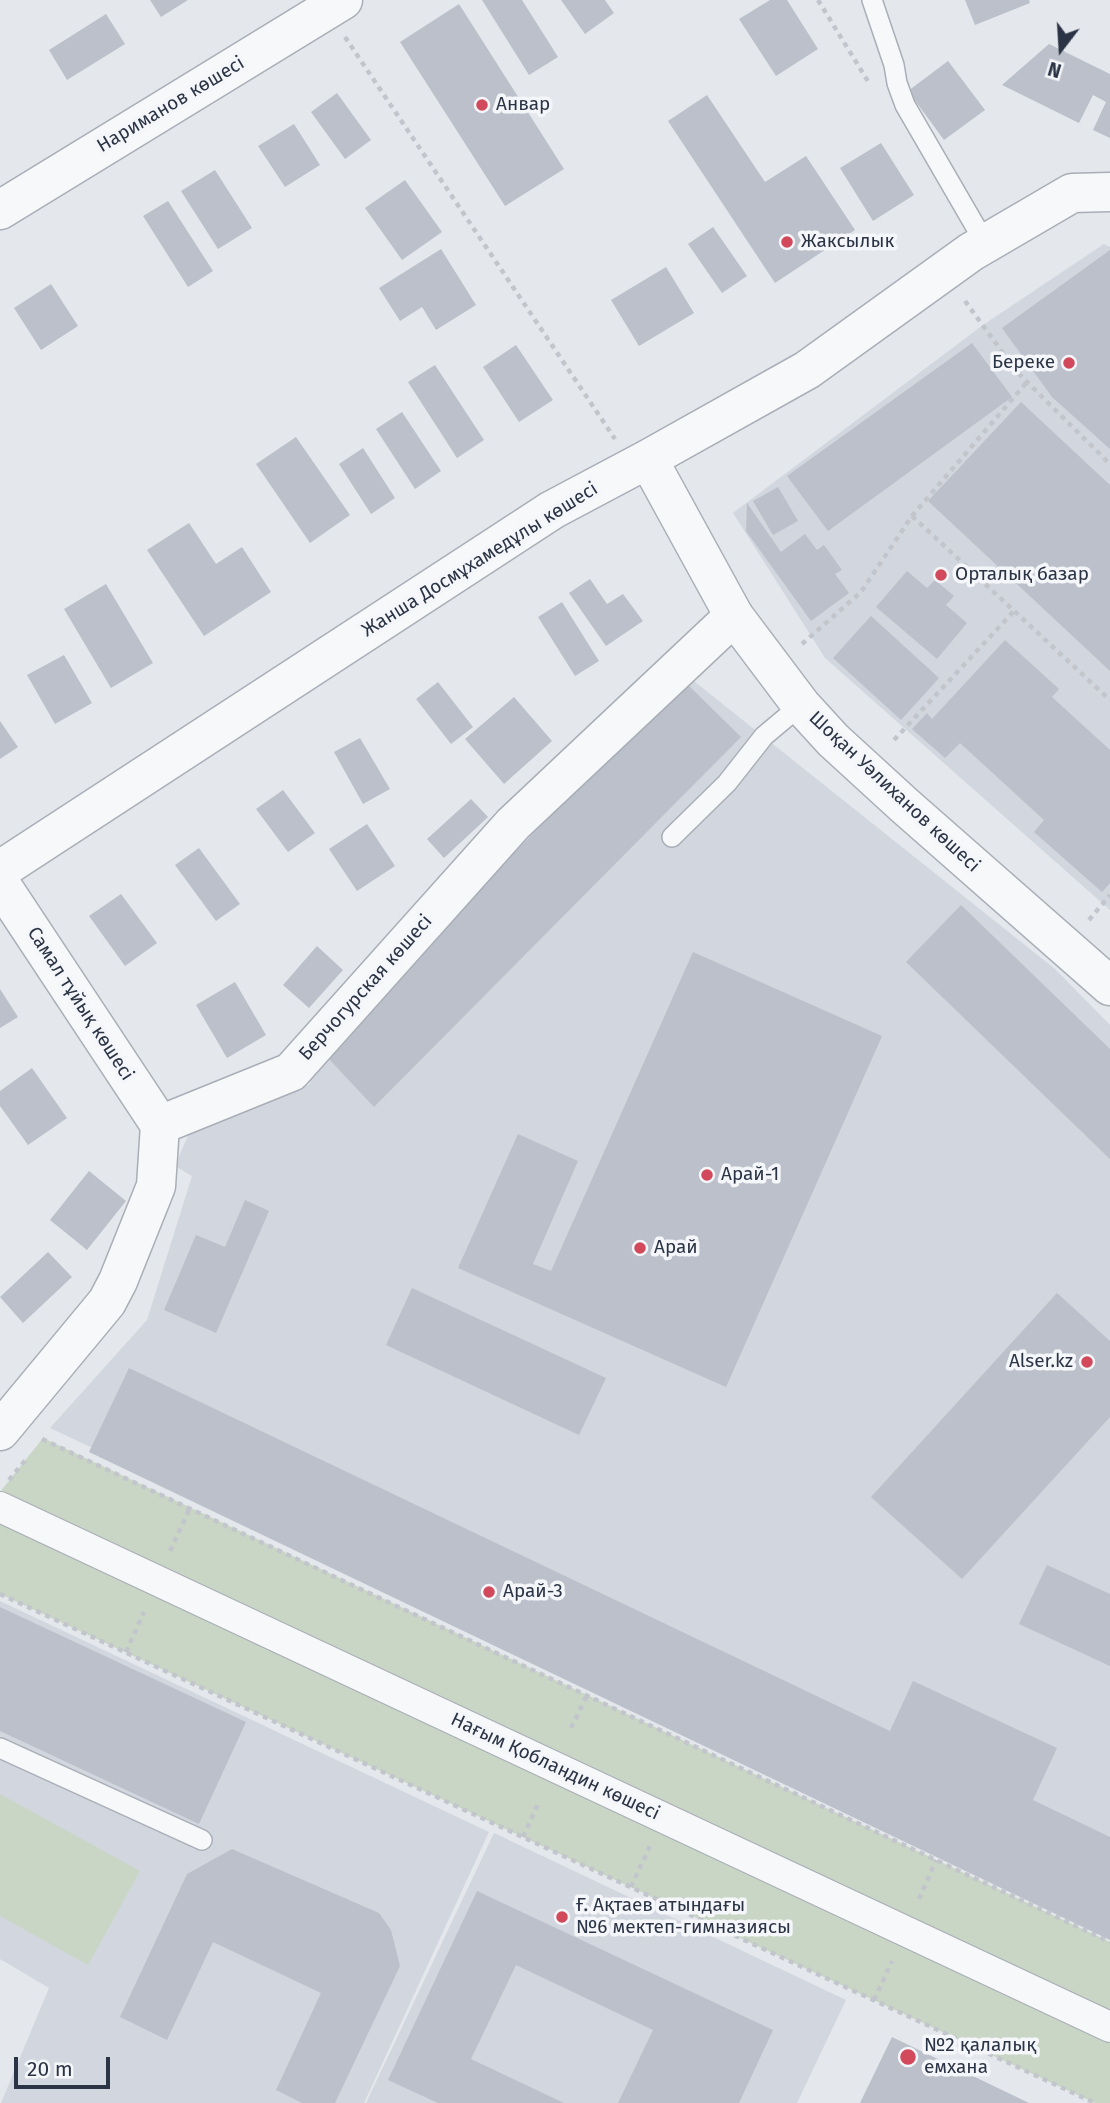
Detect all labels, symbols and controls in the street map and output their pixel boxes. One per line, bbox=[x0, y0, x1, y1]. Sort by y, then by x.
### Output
north arrow bbox=[1026, 14, 1096, 84]
street label: Нариманов көшесі bbox=[93, 52, 249, 158]
text: N bbox=[1045, 57, 1064, 82]
place label: Анвар bbox=[496, 94, 550, 116]
marker: Анвар bbox=[474, 97, 490, 113]
place label: Жаксылык bbox=[801, 231, 894, 253]
marker: Жаксылык bbox=[779, 234, 795, 250]
place label: Береке bbox=[992, 352, 1055, 374]
marker: Береке bbox=[1061, 355, 1077, 371]
street label: Жанша Досмұхамедұлы көшесі bbox=[358, 478, 602, 642]
place label: Орталық базар bbox=[955, 564, 1089, 586]
marker: Орталық базар bbox=[933, 567, 949, 583]
street label: Шоқан Уәлиханов көшесі bbox=[804, 707, 984, 877]
street label: Берчогурская көшесі bbox=[295, 910, 437, 1066]
street label: Самал тұйық көшесі bbox=[22, 923, 138, 1085]
place label: Арай-1 bbox=[721, 1164, 779, 1186]
marker: Арай-1 bbox=[699, 1167, 715, 1183]
place label: Арай bbox=[654, 1237, 698, 1259]
marker: Арай bbox=[632, 1240, 648, 1256]
place label: Alser.kz bbox=[1009, 1351, 1073, 1373]
marker: Alser.kz bbox=[1079, 1354, 1095, 1370]
place label: Арай-3 bbox=[503, 1581, 563, 1603]
marker: Арай-3 bbox=[481, 1584, 497, 1600]
street label: Нағым Қобландин көшесі bbox=[447, 1708, 663, 1826]
place label: Ғ. Ақтаев атындағы №6 мектеп-гимназиясы bbox=[576, 1895, 791, 1939]
marker: Ғ. Ақтаев атындағы №6 мектеп-гимназиясы bbox=[554, 1909, 570, 1925]
place label: №2 қалалық емхана bbox=[924, 2035, 1036, 2079]
scale bar bbox=[18, 2044, 114, 2088]
marker: №2 қалалық емхана bbox=[898, 2047, 918, 2067]
text: 20 m bbox=[27, 2056, 73, 2082]

